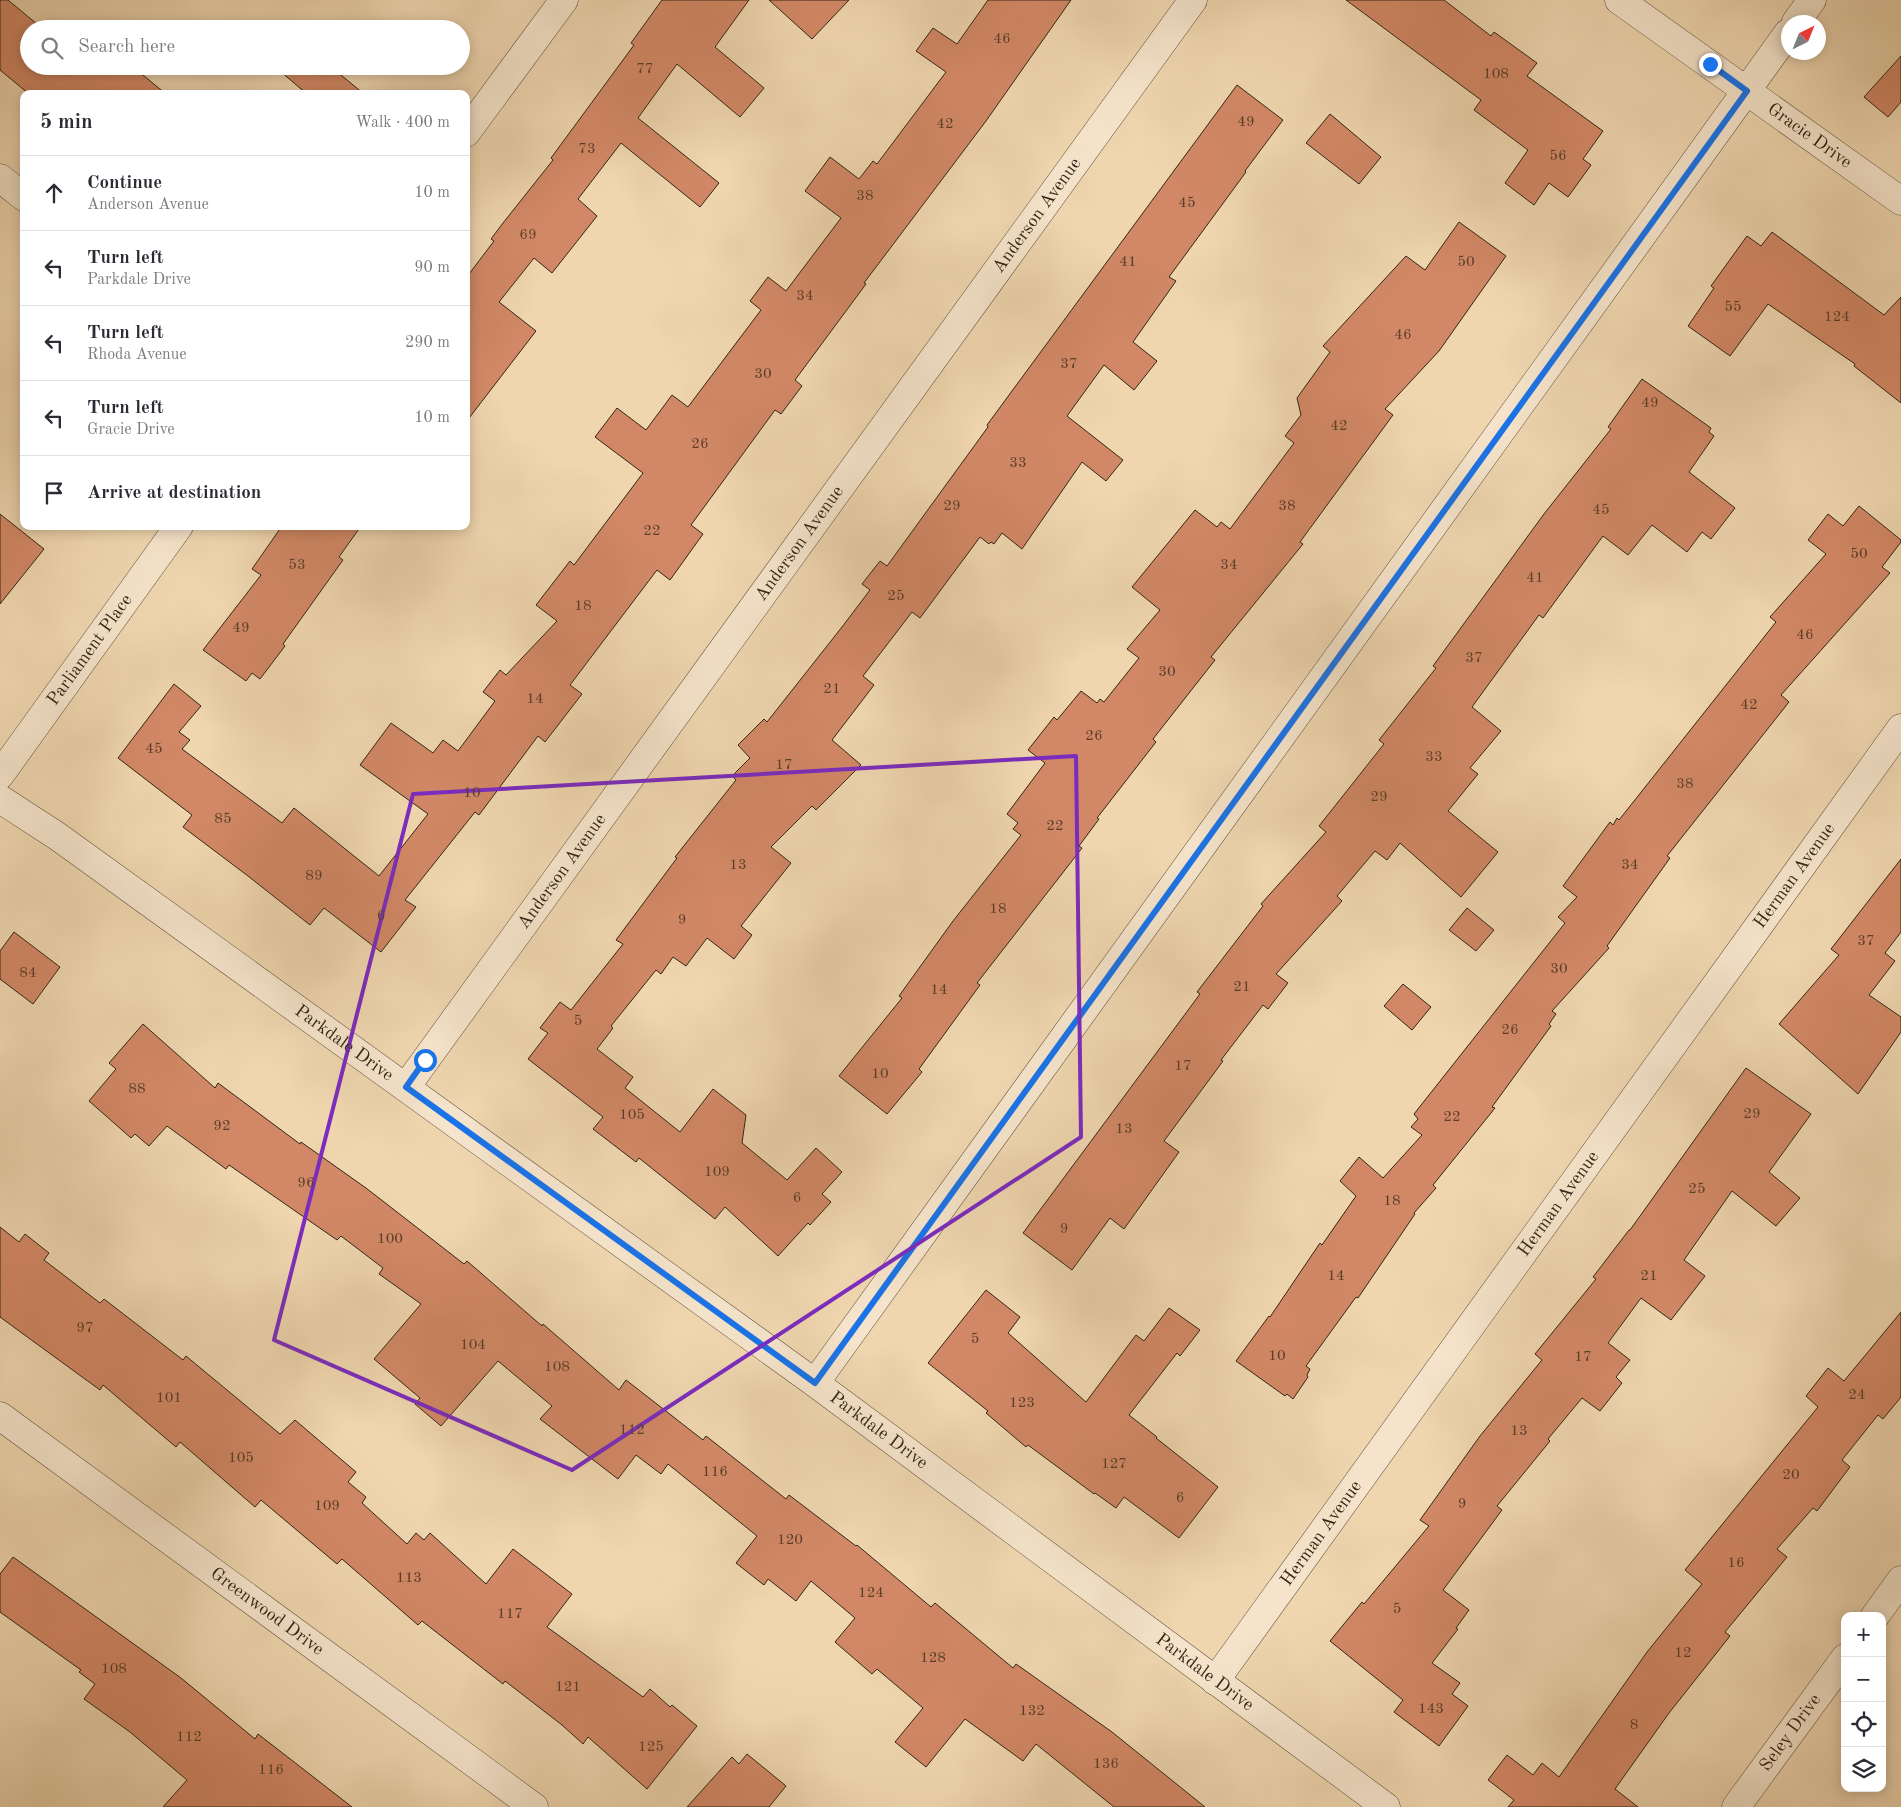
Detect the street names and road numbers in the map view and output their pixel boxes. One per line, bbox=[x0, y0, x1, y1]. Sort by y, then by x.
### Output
street label: Gracie Drive bbox=[1764, 100, 1855, 172]
street label: Anderson Avenue bbox=[989, 155, 1085, 276]
street label: Anderson Avenue bbox=[752, 483, 847, 604]
street label: Parliament Place bbox=[44, 591, 136, 709]
street label: Anderson Avenue bbox=[514, 811, 610, 932]
street label: Herman Avenue bbox=[1751, 820, 1838, 932]
street label: Parkdale Drive bbox=[291, 1002, 397, 1085]
street label: Herman Avenue bbox=[1515, 1148, 1602, 1260]
street label: Parkdale Drive bbox=[826, 1388, 931, 1472]
street label: Herman Avenue bbox=[1277, 1477, 1365, 1589]
street label: Greenwood Drive bbox=[207, 1564, 327, 1659]
street label: Parkdale Drive bbox=[1152, 1630, 1257, 1714]
street label: Seley Drive bbox=[1756, 1691, 1824, 1775]

